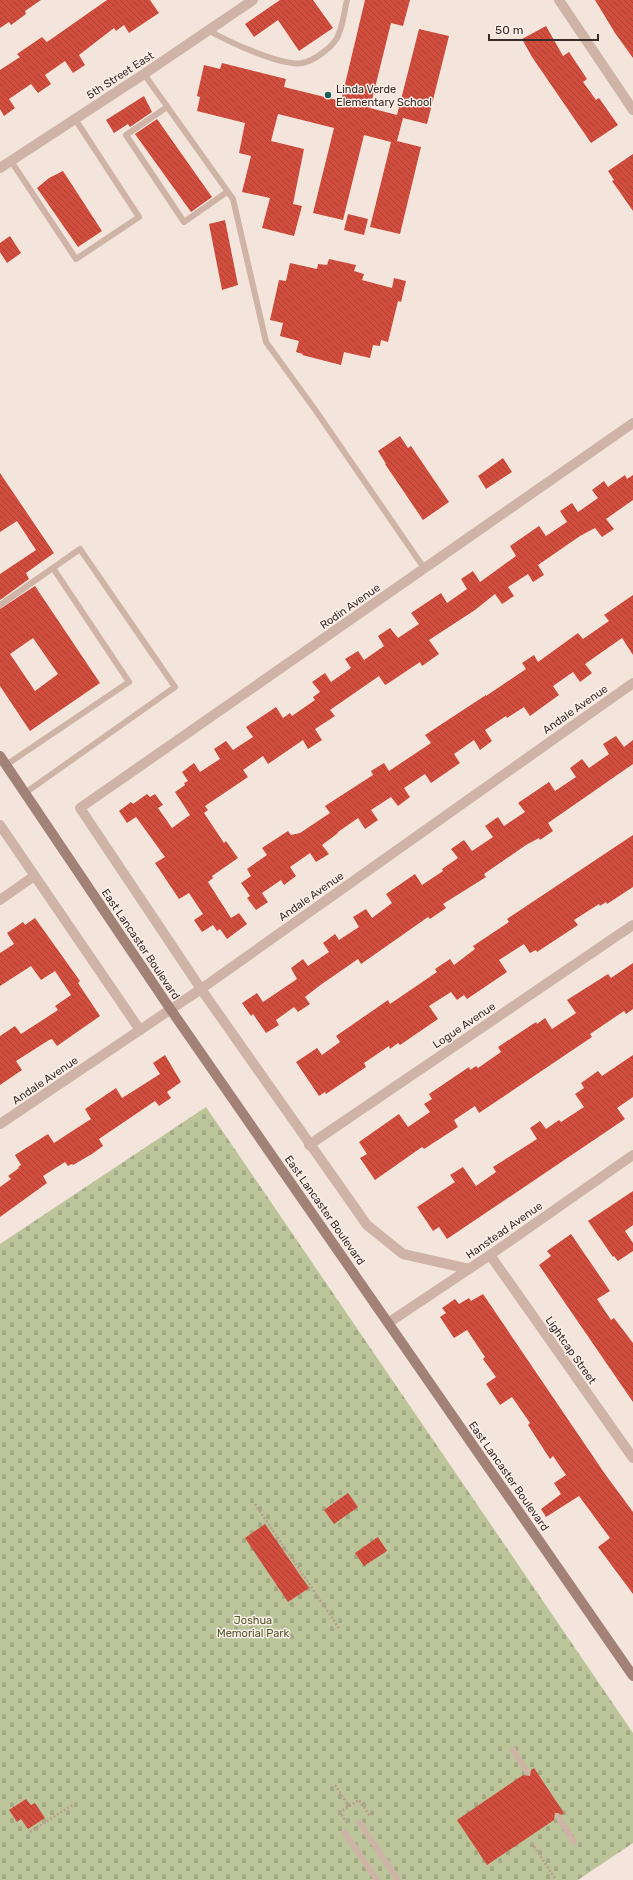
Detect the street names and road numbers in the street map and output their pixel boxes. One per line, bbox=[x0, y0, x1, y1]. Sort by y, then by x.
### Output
street label: 5th Street East bbox=[84, 49, 157, 102]
street label: Rodin Avenue bbox=[318, 581, 383, 632]
street label: Andale Avenue bbox=[540, 682, 610, 737]
street label: Andale Avenue bbox=[276, 869, 346, 924]
street label: East Lancaster Boulevard bbox=[99, 887, 182, 1002]
street label: Logue Avenue bbox=[431, 1000, 498, 1051]
street label: Andale Avenue bbox=[10, 1054, 81, 1107]
street label: East Lancaster Boulevard bbox=[282, 1153, 367, 1267]
street label: Hanstead Avenue bbox=[464, 1199, 545, 1262]
street label: Lightcap Street bbox=[542, 1314, 599, 1387]
street label: East Lancaster Boulevard bbox=[466, 1419, 551, 1533]

